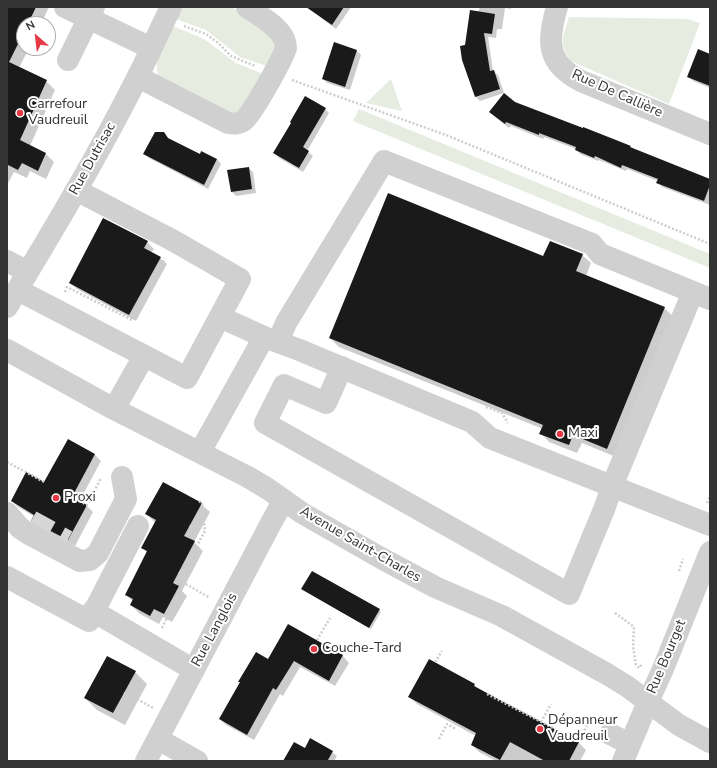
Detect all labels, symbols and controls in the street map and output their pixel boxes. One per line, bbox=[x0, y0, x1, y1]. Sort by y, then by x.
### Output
north arrow bbox=[16, 16, 56, 56]
text: N bbox=[23, 17, 38, 34]
street label: Rue De Callière bbox=[569, 66, 665, 122]
place label: Carrefour Vaudreuil bbox=[28, 97, 88, 130]
marker: Carrefour Vaudreuil bbox=[15, 108, 25, 118]
street label: Rue Dutrisac bbox=[66, 120, 120, 198]
place label: Maxi bbox=[568, 426, 598, 442]
marker: Maxi bbox=[555, 429, 565, 439]
place label: Proxi bbox=[64, 490, 96, 506]
marker: Proxi bbox=[51, 493, 61, 503]
street label: Avenue Saint-Charles bbox=[296, 503, 424, 587]
street label: Rue Langlois bbox=[189, 590, 241, 670]
street label: Rue Bourget bbox=[644, 617, 690, 697]
place label: Couche-Tard bbox=[322, 641, 402, 657]
marker: Couche-Tard bbox=[309, 644, 319, 654]
place label: Dépanneur Vaudreuil bbox=[548, 713, 618, 746]
marker: Dépanneur Vaudreuil bbox=[535, 724, 545, 734]

